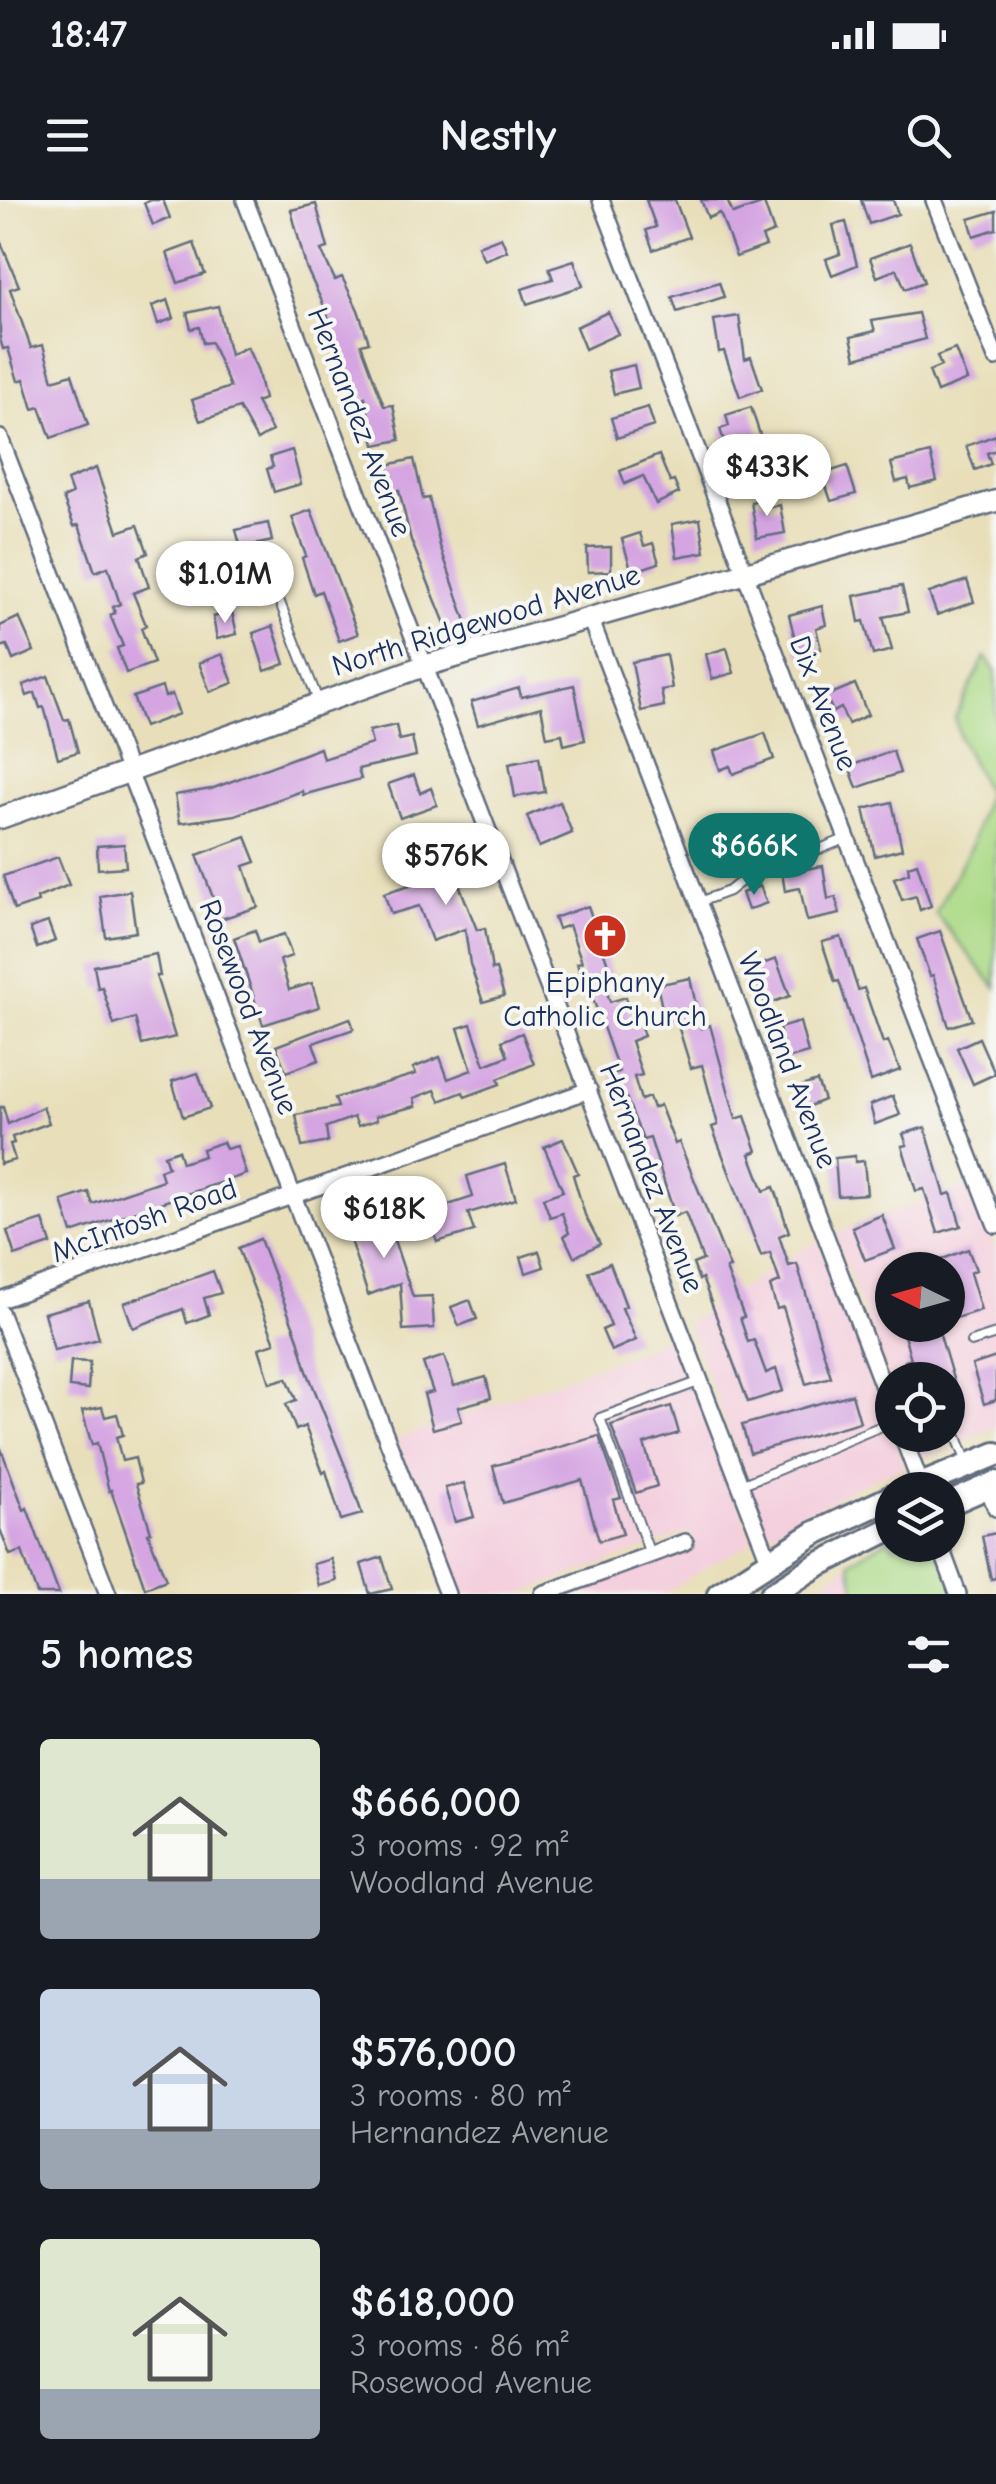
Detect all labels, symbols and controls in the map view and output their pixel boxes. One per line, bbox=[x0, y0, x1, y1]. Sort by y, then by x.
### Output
text: 18:47 bbox=[50, 13, 127, 57]
icon: menu bbox=[40, 108, 95, 163]
icon: search bbox=[901, 108, 956, 163]
text: Nestly bbox=[440, 109, 556, 161]
street label: Hernandez Avenue bbox=[300, 303, 419, 542]
pin: $433K bbox=[697, 434, 837, 519]
text: $433K bbox=[725, 448, 809, 485]
pin: $1.01M bbox=[144, 541, 306, 626]
text: $1.01M bbox=[178, 555, 272, 592]
street label: North Ridgewood Avenue bbox=[328, 557, 644, 684]
street label: Dix Avenue bbox=[782, 631, 865, 775]
pin: $666K bbox=[684, 813, 824, 898]
pin: $576K bbox=[376, 823, 516, 908]
text: $666K bbox=[710, 827, 798, 864]
text: $576K bbox=[404, 837, 488, 874]
street label: Rosewood Avenue bbox=[192, 895, 306, 1119]
church icon: Epiphany Catholic Church bbox=[582, 913, 628, 959]
street label: Woodland Avenue bbox=[730, 947, 845, 1173]
place label: Epiphany Catholic Church bbox=[503, 965, 707, 1034]
street label: Hernandez Avenue bbox=[592, 1059, 711, 1298]
street label: McIntosh Road bbox=[47, 1171, 242, 1270]
pin: $618K bbox=[314, 1176, 454, 1261]
text: $618K bbox=[343, 1190, 425, 1227]
north arrow bbox=[875, 1252, 965, 1342]
map controls bbox=[875, 1252, 965, 1562]
button: locate bbox=[875, 1362, 965, 1452]
button: layers bbox=[875, 1472, 965, 1562]
icon: filters bbox=[901, 1627, 956, 1682]
text: 5 homes bbox=[40, 1630, 193, 1679]
text: $666,000 bbox=[350, 1778, 521, 1827]
icon: home bbox=[120, 1779, 240, 1899]
text: 3 rooms · 92 m² bbox=[350, 1827, 569, 1864]
text: Woodland Avenue bbox=[350, 1864, 594, 1901]
text: $576,000 bbox=[350, 2028, 517, 2077]
icon: home bbox=[120, 2029, 240, 2149]
text: 3 rooms · 80 m² bbox=[350, 2077, 571, 2114]
text: Hernandez Avenue bbox=[350, 2114, 609, 2151]
text: $618,000 bbox=[350, 2278, 515, 2327]
icon: home bbox=[120, 2279, 240, 2399]
text: 3 rooms · 86 m² bbox=[350, 2327, 569, 2364]
text: Rosewood Avenue bbox=[350, 2364, 592, 2401]

